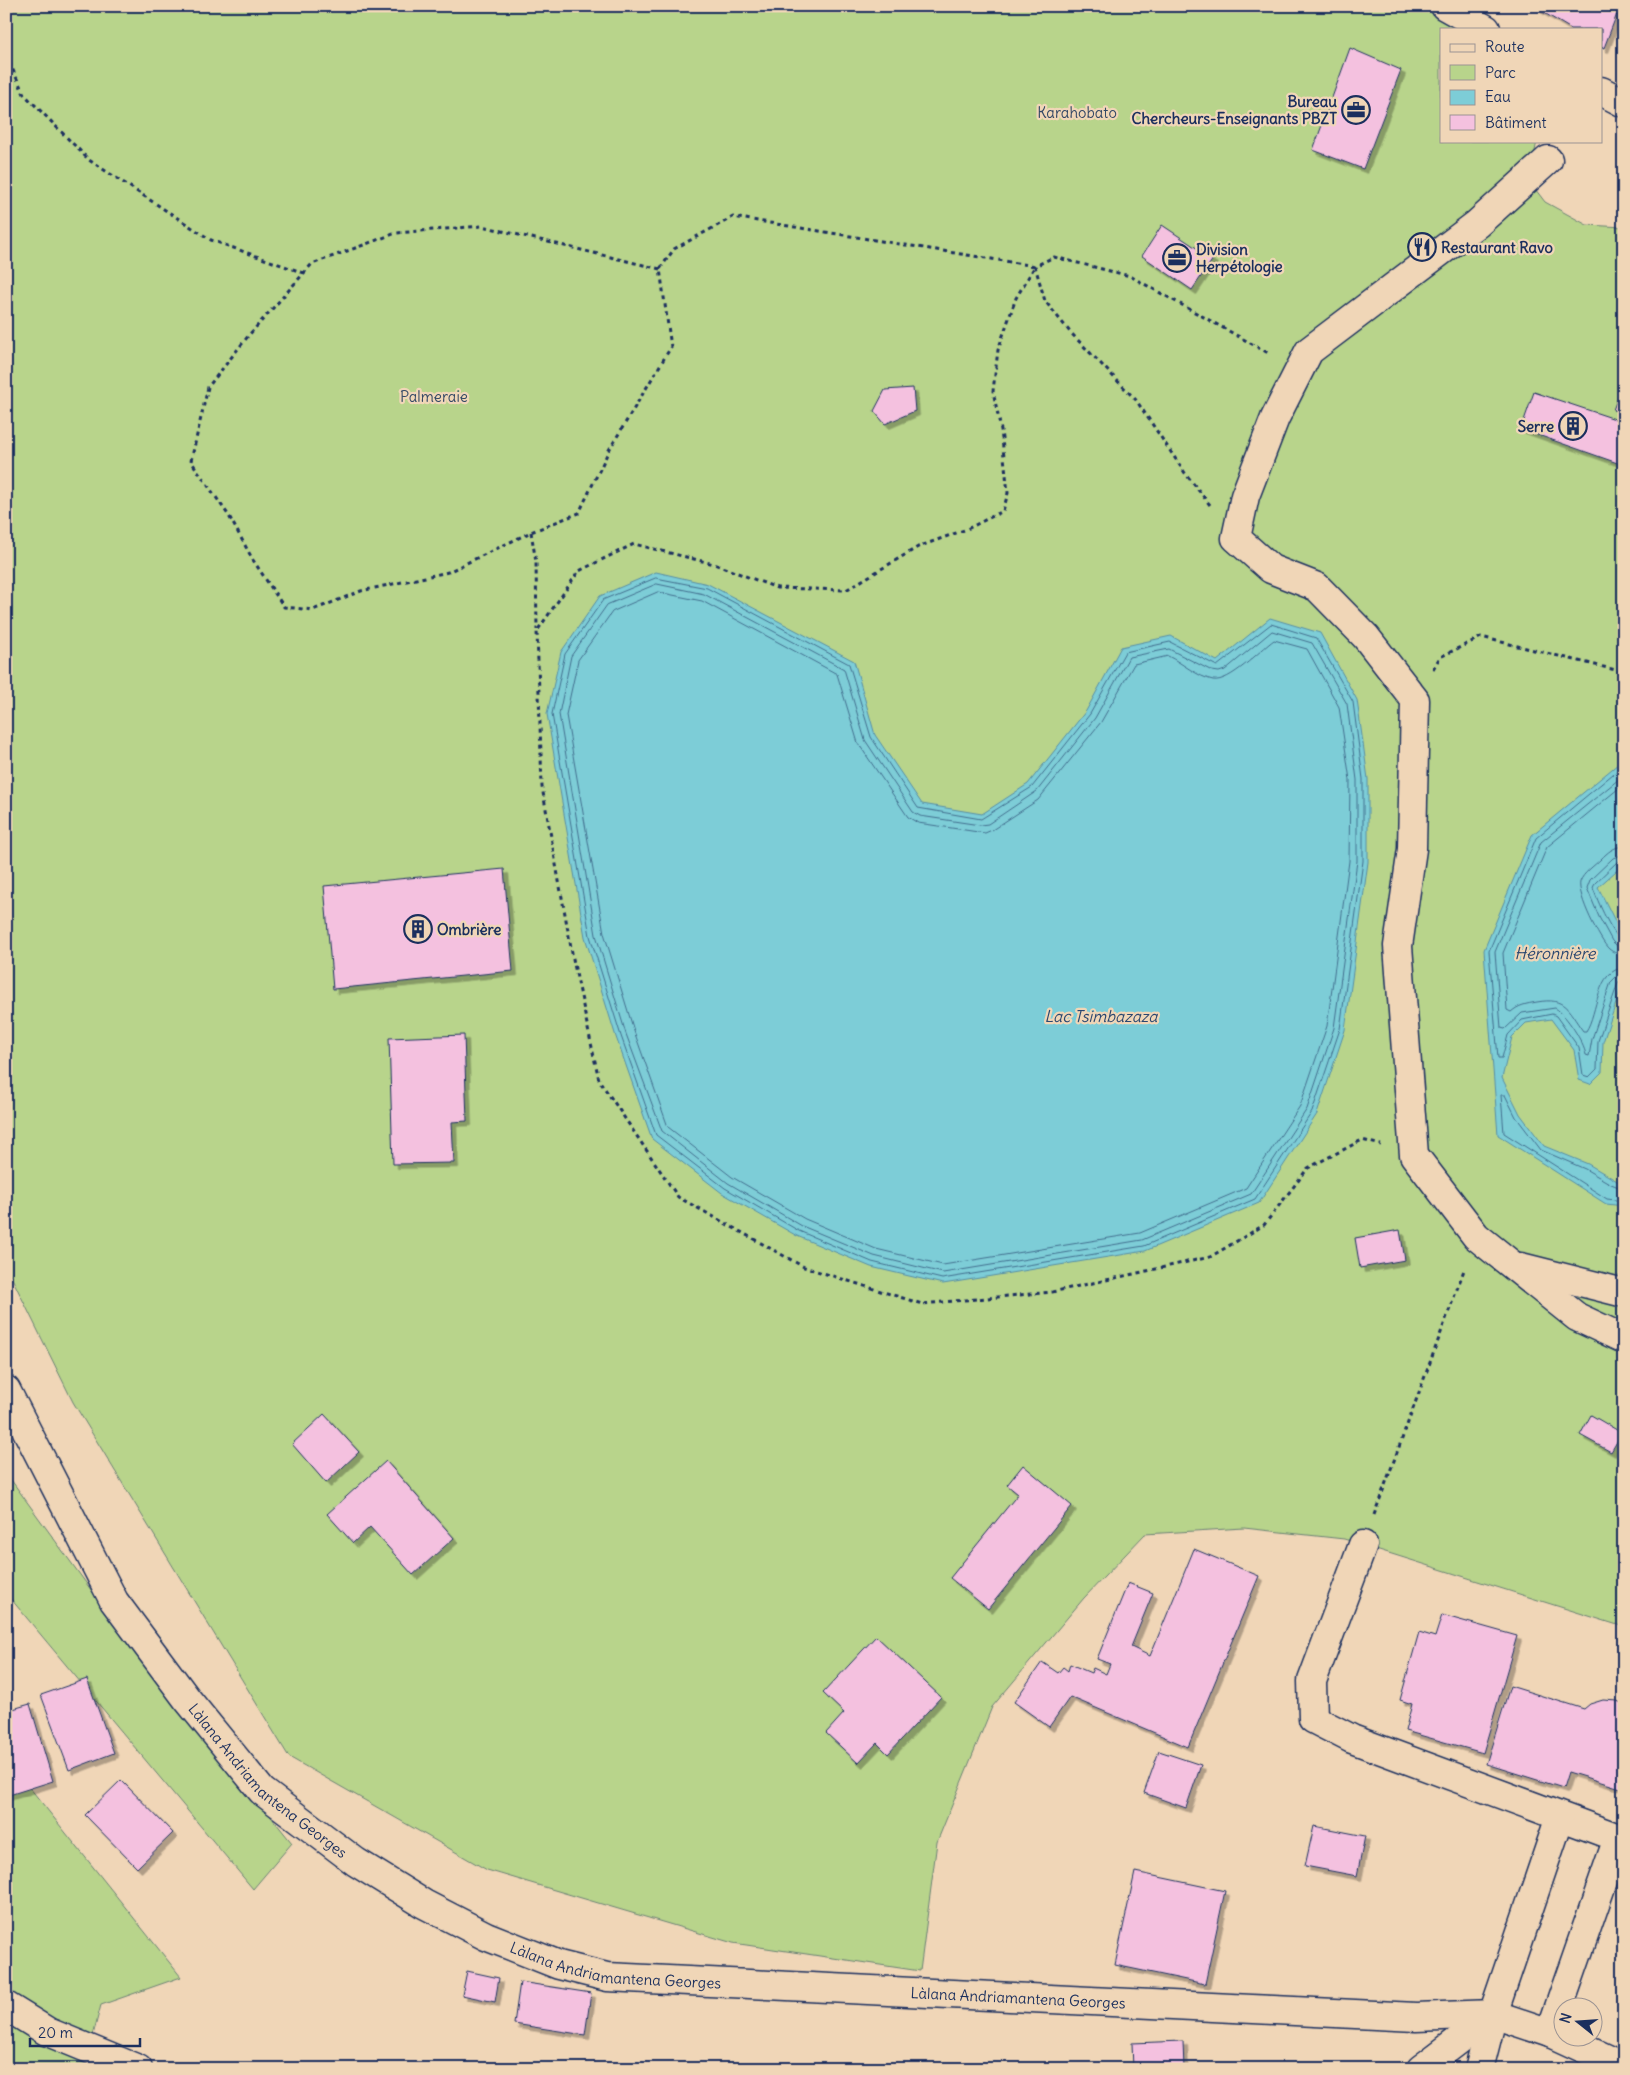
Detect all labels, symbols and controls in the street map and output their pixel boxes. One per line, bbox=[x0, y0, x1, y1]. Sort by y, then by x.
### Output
legend bbox=[1440, 28, 1602, 142]
text: Route bbox=[1485, 37, 1525, 56]
text: Parc bbox=[1485, 63, 1516, 82]
text: Eau bbox=[1485, 87, 1511, 106]
place label: Bureau Chercheurs-Enseignants PBZT bbox=[1132, 92, 1337, 129]
office icon: Bureau Chercheurs-Enseignants PBZT bbox=[1341, 95, 1371, 125]
park label: Karahobato bbox=[1037, 103, 1117, 122]
text: Bâtiment bbox=[1485, 113, 1547, 132]
restaurant icon: Restaurant Ravo bbox=[1407, 232, 1437, 262]
place label: Restaurant Ravo bbox=[1441, 238, 1553, 257]
place label: Division Herpétologie bbox=[1196, 240, 1283, 277]
office icon: Division Herpétologie bbox=[1162, 243, 1192, 273]
park label: Palmeraie bbox=[400, 387, 468, 406]
building icon: Serre bbox=[1558, 411, 1588, 441]
place label: Serre bbox=[1518, 417, 1554, 436]
building icon: Ombrière bbox=[403, 914, 433, 944]
place label: Ombrière bbox=[437, 920, 501, 939]
water label: Héronnière bbox=[1515, 943, 1597, 963]
water label: Lac Tsimbazaza bbox=[1044, 1006, 1158, 1026]
street label: Làlana Andriamantena Georges bbox=[185, 1699, 351, 1862]
street label: Làlana Andriamantena Georges bbox=[507, 1937, 722, 1992]
street label: Làlana Andriamantena Georges bbox=[910, 1983, 1126, 2012]
north arrow bbox=[1552, 1998, 1602, 2048]
text: N bbox=[1556, 2011, 1576, 2025]
scale bar bbox=[30, 2015, 140, 2047]
text: 20 m bbox=[38, 2023, 73, 2042]

